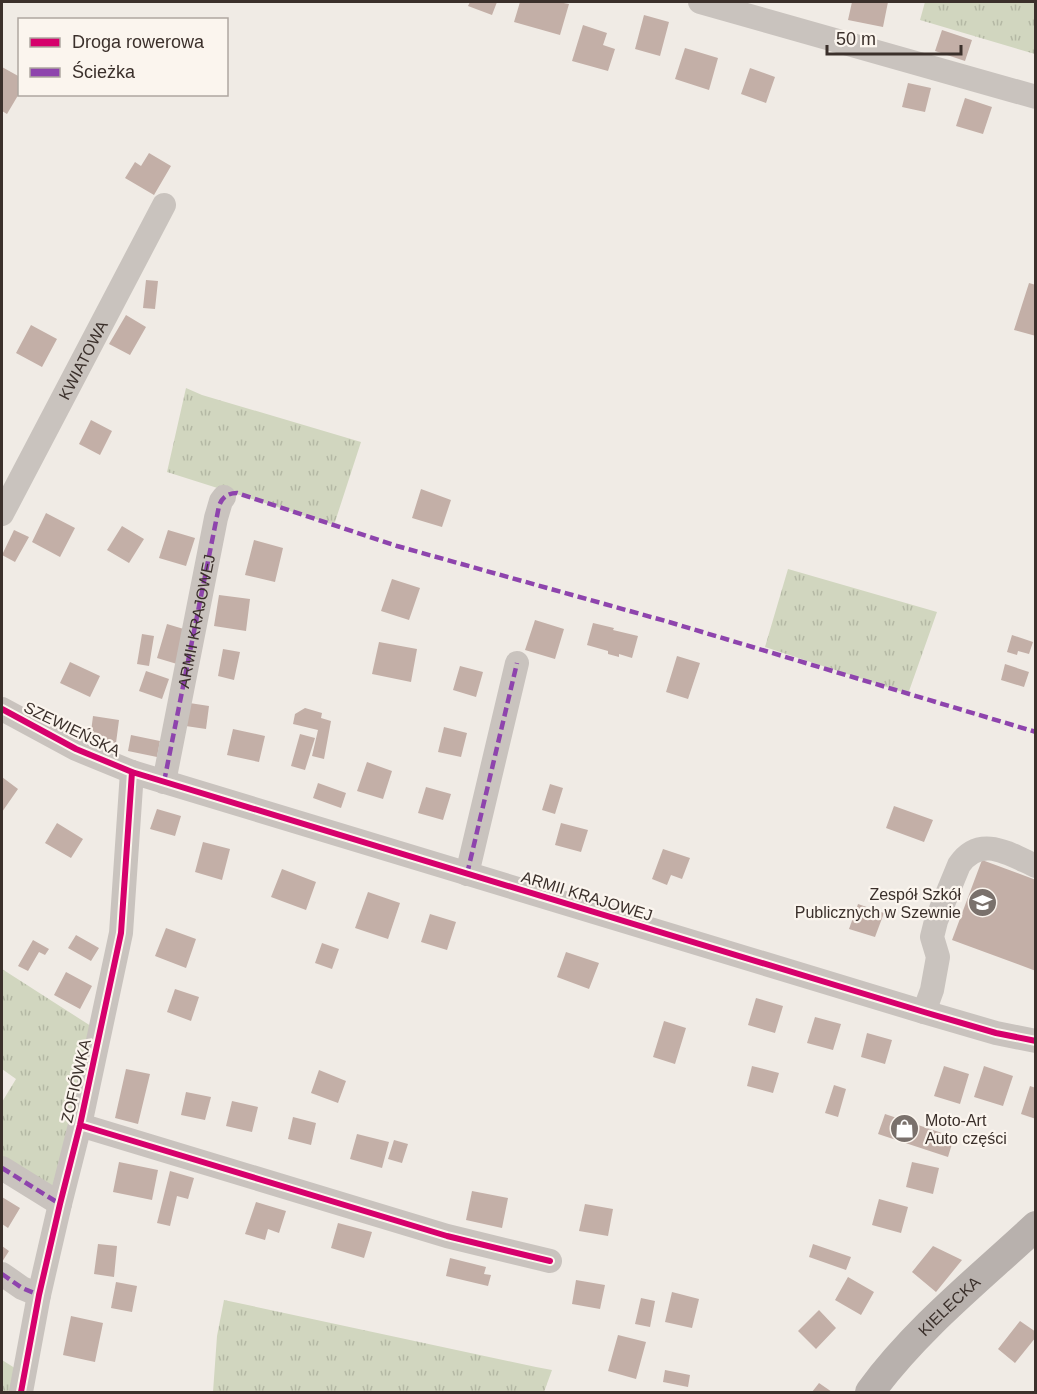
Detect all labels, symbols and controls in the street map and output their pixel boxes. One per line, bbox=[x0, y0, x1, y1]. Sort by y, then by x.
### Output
legend bbox=[18, 18, 228, 96]
scale bar bbox=[827, 18, 960, 56]
text: 50 m bbox=[836, 29, 876, 49]
text: Droga rowerowa bbox=[72, 32, 205, 52]
text: Ścieżka bbox=[72, 61, 136, 82]
street label: KWIATOWA bbox=[55, 317, 111, 402]
street label: ARMII KRAJOWEJ bbox=[174, 553, 218, 690]
street label: SZEWIEŃSKA bbox=[21, 697, 124, 760]
street label: ARMII KRAJOWEJ bbox=[519, 868, 655, 924]
place label: Zespół Szkół Publicznych w Szewnie bbox=[795, 886, 961, 921]
school or university icon: Zespół Szkół Publicznych w Szewnie bbox=[966, 887, 998, 919]
street label: ZOFIÓWKA bbox=[57, 1037, 94, 1124]
place label: Moto-Art Auto części bbox=[925, 1112, 1007, 1147]
shop icon: Moto-Art Auto części bbox=[888, 1113, 920, 1145]
street label: KIELECKA bbox=[915, 1272, 983, 1339]

